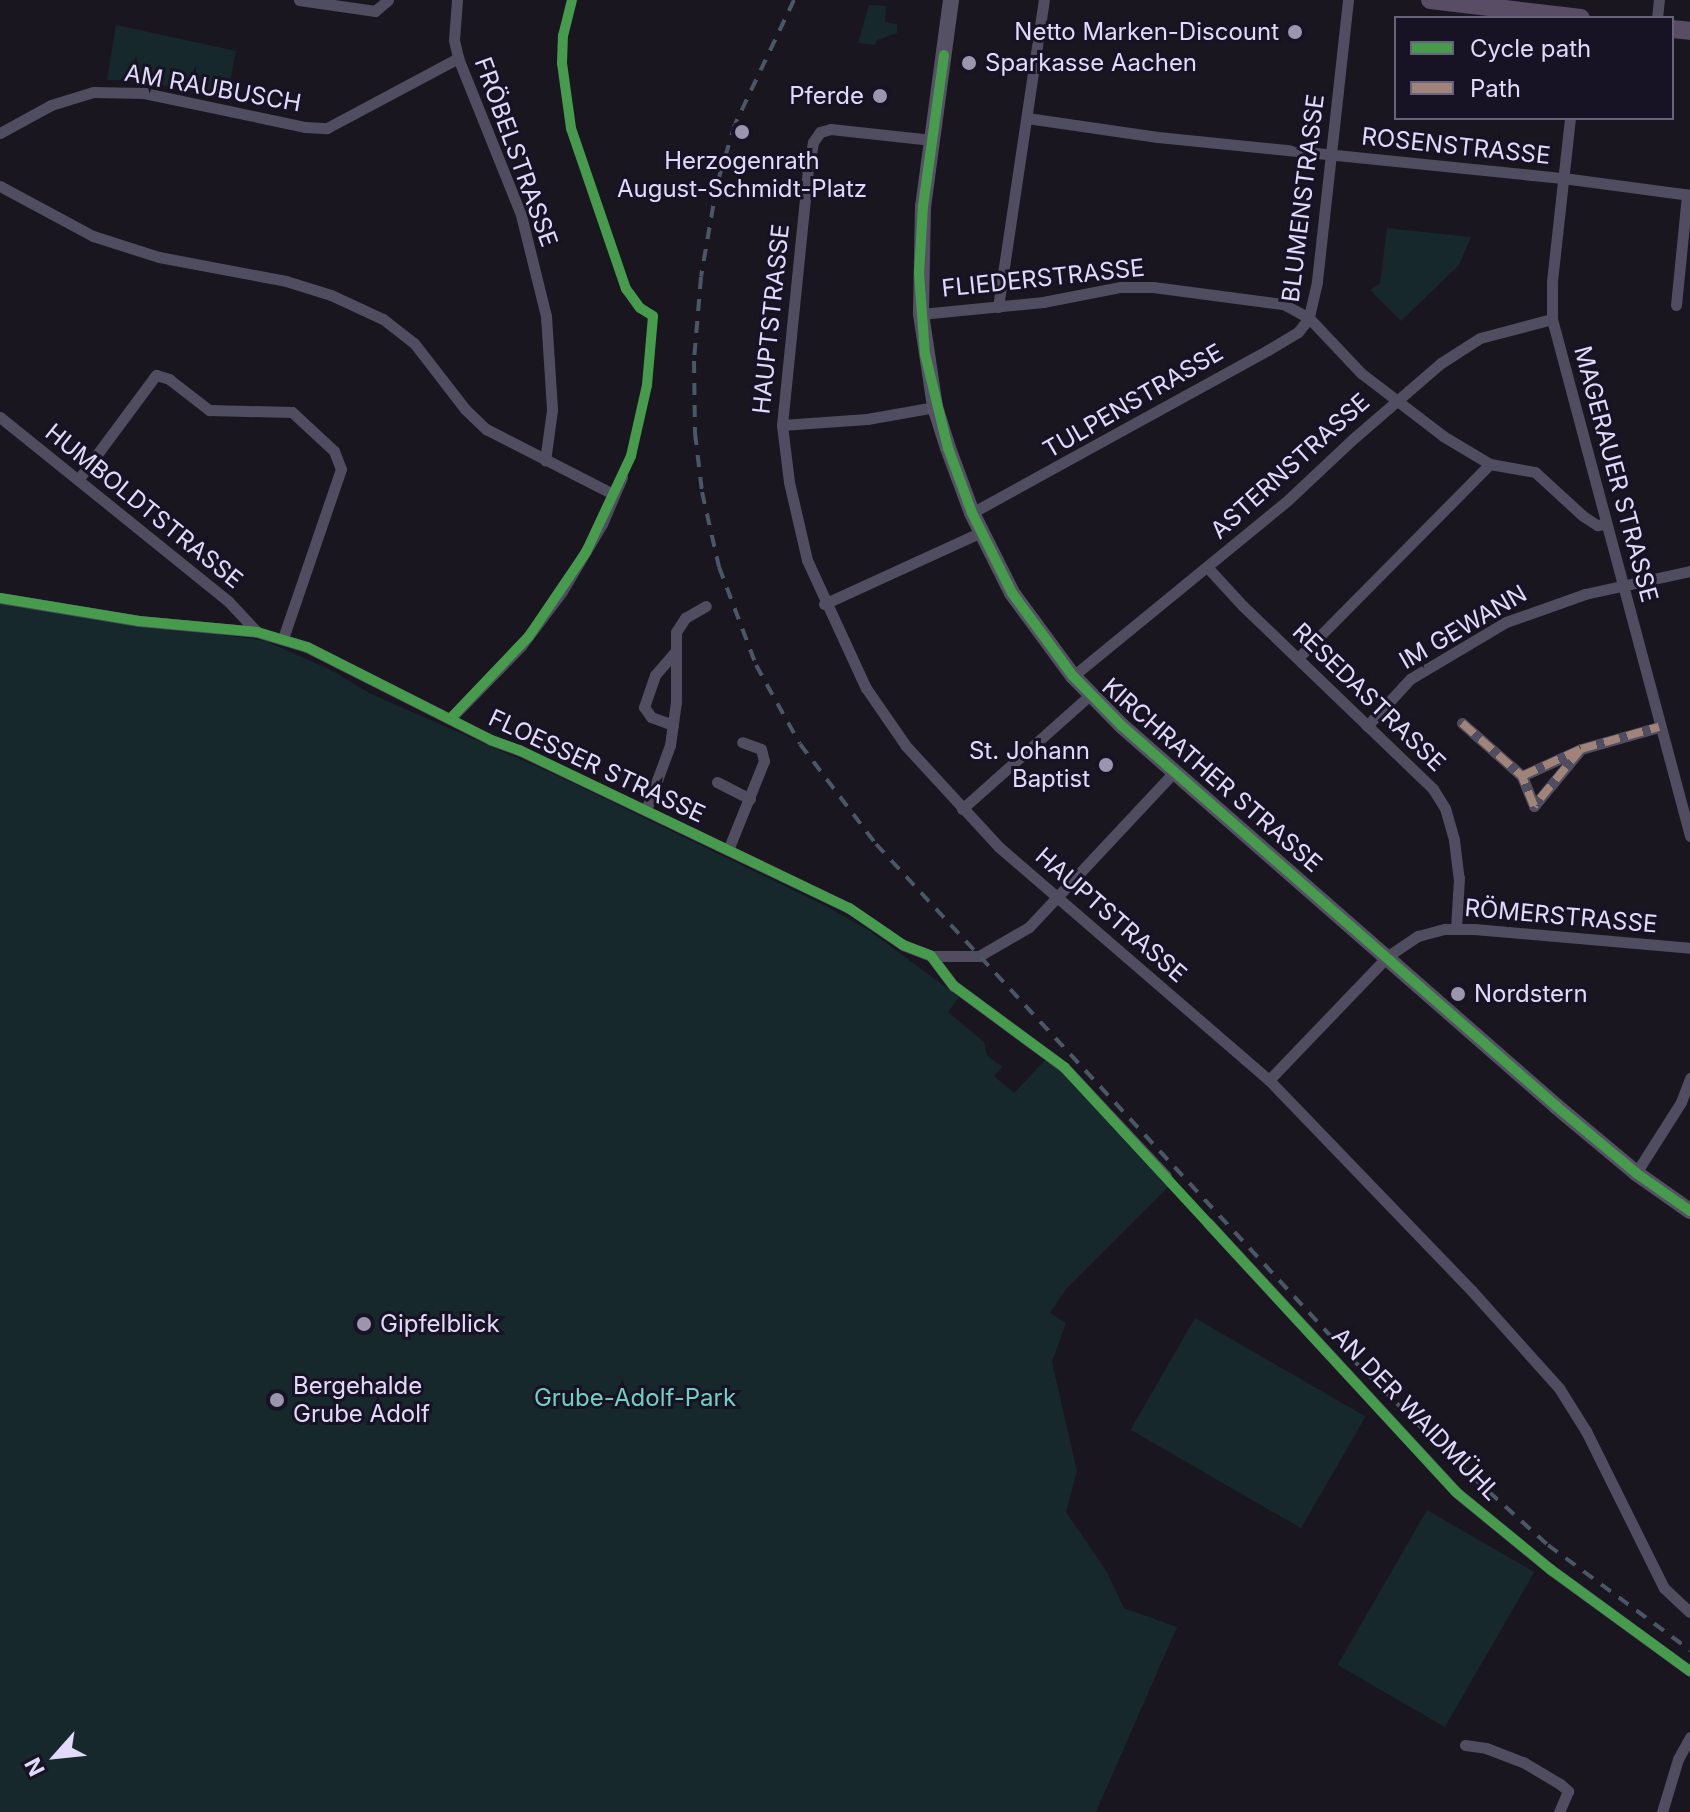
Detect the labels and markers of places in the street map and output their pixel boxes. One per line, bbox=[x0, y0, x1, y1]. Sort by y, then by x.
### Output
place label: Netto Marken-Discount bbox=[1014, 18, 1279, 46]
marker: Netto Marken-Discount bbox=[1286, 23, 1304, 41]
place label: Sparkasse Aachen bbox=[985, 49, 1197, 77]
marker: Sparkasse Aachen bbox=[960, 54, 978, 72]
place label: Pferde bbox=[789, 82, 864, 110]
marker: Pferde bbox=[871, 87, 889, 105]
marker: Herzogenrath August-Schmidt-Platz bbox=[731, 121, 753, 143]
place label: Herzogenrath August-Schmidt-Platz bbox=[617, 147, 867, 203]
place label: St. Johann Baptist bbox=[969, 737, 1090, 793]
marker: St. Johann Baptist bbox=[1097, 756, 1115, 774]
place label: Nordstern bbox=[1474, 980, 1588, 1008]
marker: Nordstern bbox=[1449, 985, 1467, 1003]
place label: Gipfelblick bbox=[380, 1310, 500, 1338]
marker: Gipfelblick bbox=[355, 1315, 373, 1333]
place label: Bergehalde Grube Adolf bbox=[293, 1372, 430, 1428]
marker: Bergehalde Grube Adolf bbox=[268, 1391, 286, 1409]

